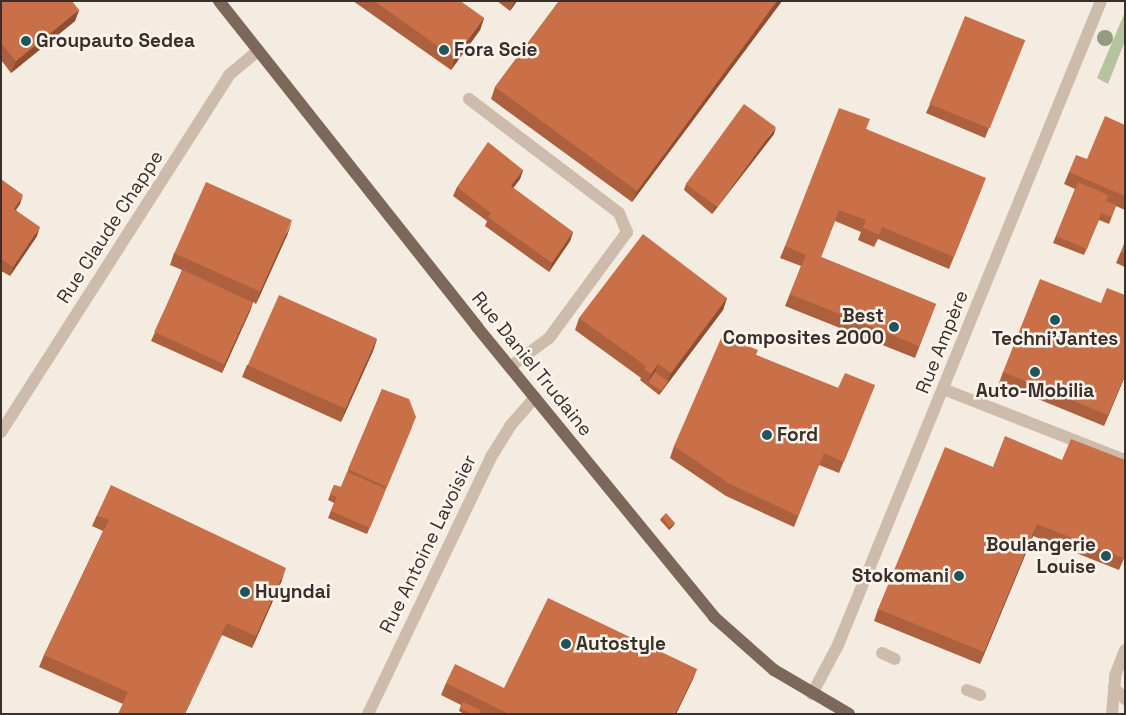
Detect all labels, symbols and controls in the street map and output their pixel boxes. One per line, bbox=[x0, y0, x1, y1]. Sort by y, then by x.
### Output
place label: Groupauto Sedea bbox=[36, 30, 195, 52]
marker: Groupauto Sedea bbox=[20, 35, 32, 47]
place label: Fora Scie bbox=[454, 39, 537, 61]
marker: Fora Scie bbox=[438, 44, 450, 56]
street label: Rue Claude Chappe bbox=[52, 146, 168, 308]
street label: Rue Daniel Trudaine bbox=[467, 287, 597, 441]
street label: Rue Ampère bbox=[911, 287, 973, 397]
place label: Best Composites 2000 bbox=[723, 305, 884, 349]
marker: Techni'Jantes bbox=[1049, 314, 1061, 326]
marker: Best Composites 2000 bbox=[888, 321, 900, 333]
place label: Techni'Jantes bbox=[992, 328, 1118, 350]
marker: Auto-Mobilia bbox=[1029, 366, 1041, 378]
place label: Auto-Mobilia bbox=[976, 380, 1094, 402]
place label: Ford bbox=[777, 424, 818, 446]
marker: Ford bbox=[761, 429, 773, 441]
street label: Rue Antoine Lavoisier bbox=[375, 451, 481, 637]
place label: Boulangerie Louise bbox=[986, 534, 1096, 578]
marker: Boulangerie Louise bbox=[1100, 550, 1112, 562]
place label: Stokomani bbox=[852, 565, 949, 587]
marker: Stokomani bbox=[953, 570, 965, 582]
place label: Huyndai bbox=[255, 581, 331, 603]
marker: Huyndai bbox=[239, 586, 251, 598]
place label: Autostyle bbox=[576, 633, 666, 655]
marker: Autostyle bbox=[560, 638, 572, 650]

